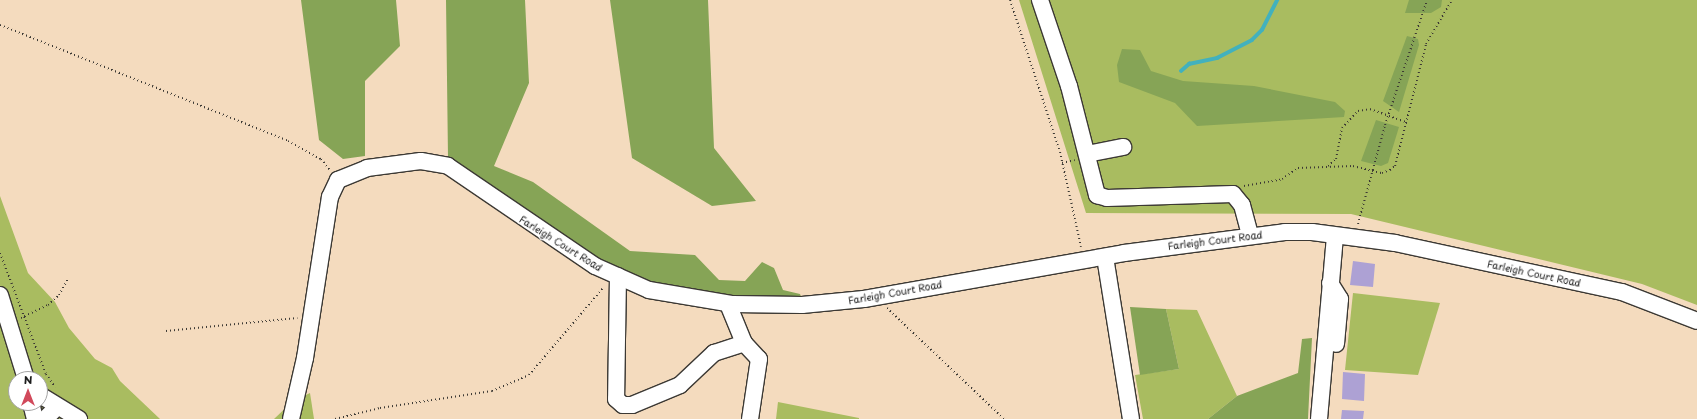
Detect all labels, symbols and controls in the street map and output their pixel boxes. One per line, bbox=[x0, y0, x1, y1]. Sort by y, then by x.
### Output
street label: Farleigh Court Road bbox=[517, 212, 605, 274]
street label: Farleigh Court Road bbox=[1167, 228, 1263, 252]
street label: Farleigh Court Road bbox=[1486, 257, 1582, 289]
street label: Farleigh Court Road bbox=[847, 278, 943, 306]
north arrow bbox=[8, 371, 48, 411]
text: N bbox=[24, 371, 32, 388]

